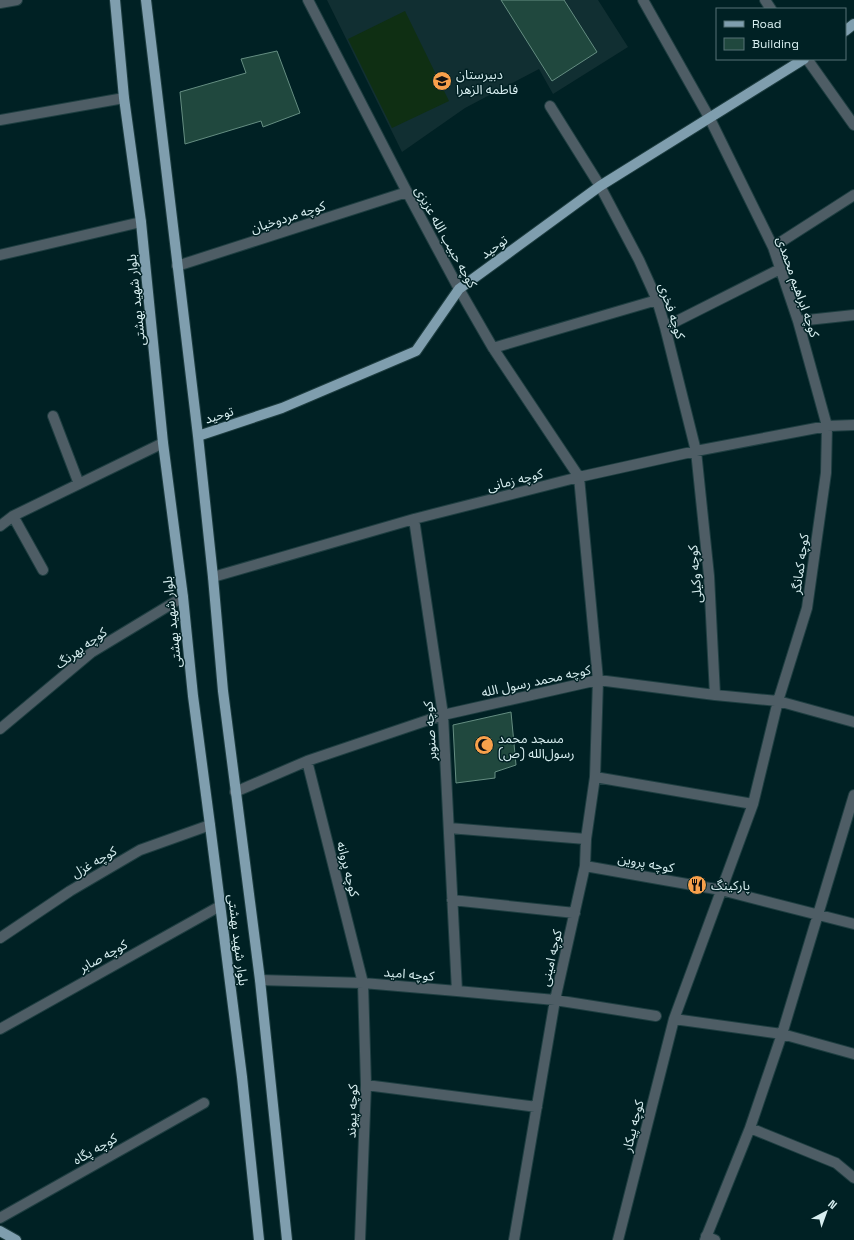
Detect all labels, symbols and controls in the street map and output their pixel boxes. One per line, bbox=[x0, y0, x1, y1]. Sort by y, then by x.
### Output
legend bbox=[716, 8, 846, 60]
text: Road bbox=[752, 16, 781, 32]
text: Building bbox=[752, 36, 799, 52]
place label: دبیرستان فاطمه الزهرا bbox=[456, 66, 518, 98]
school or university icon: دبیرستان فاطمه الزهرا bbox=[431, 70, 453, 92]
street label: کوچه حبیب الله عزیزی bbox=[410, 183, 481, 292]
street label: کوچه مردوخیان bbox=[248, 197, 328, 238]
street label: توحید bbox=[477, 231, 511, 263]
street label: کوچه ابراهیم محمدی bbox=[771, 234, 823, 341]
street label: بلوار شهید بهشتی bbox=[123, 253, 149, 347]
street label: کوچه فخری bbox=[654, 281, 689, 342]
street label: توحید bbox=[202, 402, 236, 428]
street label: کوچه زمانی bbox=[485, 465, 545, 496]
street label: کوچه کمانگر bbox=[787, 532, 814, 596]
street label: کوچه وکیلی bbox=[684, 543, 707, 604]
street label: بلوار شهید بهشتی bbox=[159, 575, 185, 669]
street label: کوچه بهرنگ bbox=[52, 623, 111, 673]
street label: کوچه محمد رسول الله bbox=[480, 661, 593, 702]
street label: کوچه صنوبر bbox=[419, 700, 442, 762]
place label: مسجد محمد رسول‌الله (ص) bbox=[498, 730, 575, 762]
mosque icon: مسجد محمد رسول‌الله (ص) bbox=[473, 734, 495, 756]
street label: کوچه پروانه bbox=[332, 839, 363, 899]
street label: کوچه غزل bbox=[68, 842, 121, 883]
street label: کوچه پروین bbox=[616, 850, 676, 878]
restaurant icon: پارکینگ bbox=[686, 874, 708, 896]
place label: پارکینگ bbox=[711, 877, 750, 895]
street label: بلوار شهید بهشتی bbox=[224, 893, 252, 987]
street label: کوچه امینی bbox=[536, 927, 567, 988]
street label: کوچه صابر bbox=[75, 935, 131, 978]
street label: کوچه امید bbox=[383, 963, 436, 986]
street label: کوچه پیوند bbox=[343, 1083, 363, 1138]
street label: کوچه پیکار bbox=[618, 1098, 649, 1155]
street label: کوچه پگاه bbox=[70, 1129, 121, 1169]
north arrow bbox=[806, 1192, 846, 1232]
text: N bbox=[825, 1197, 840, 1212]

